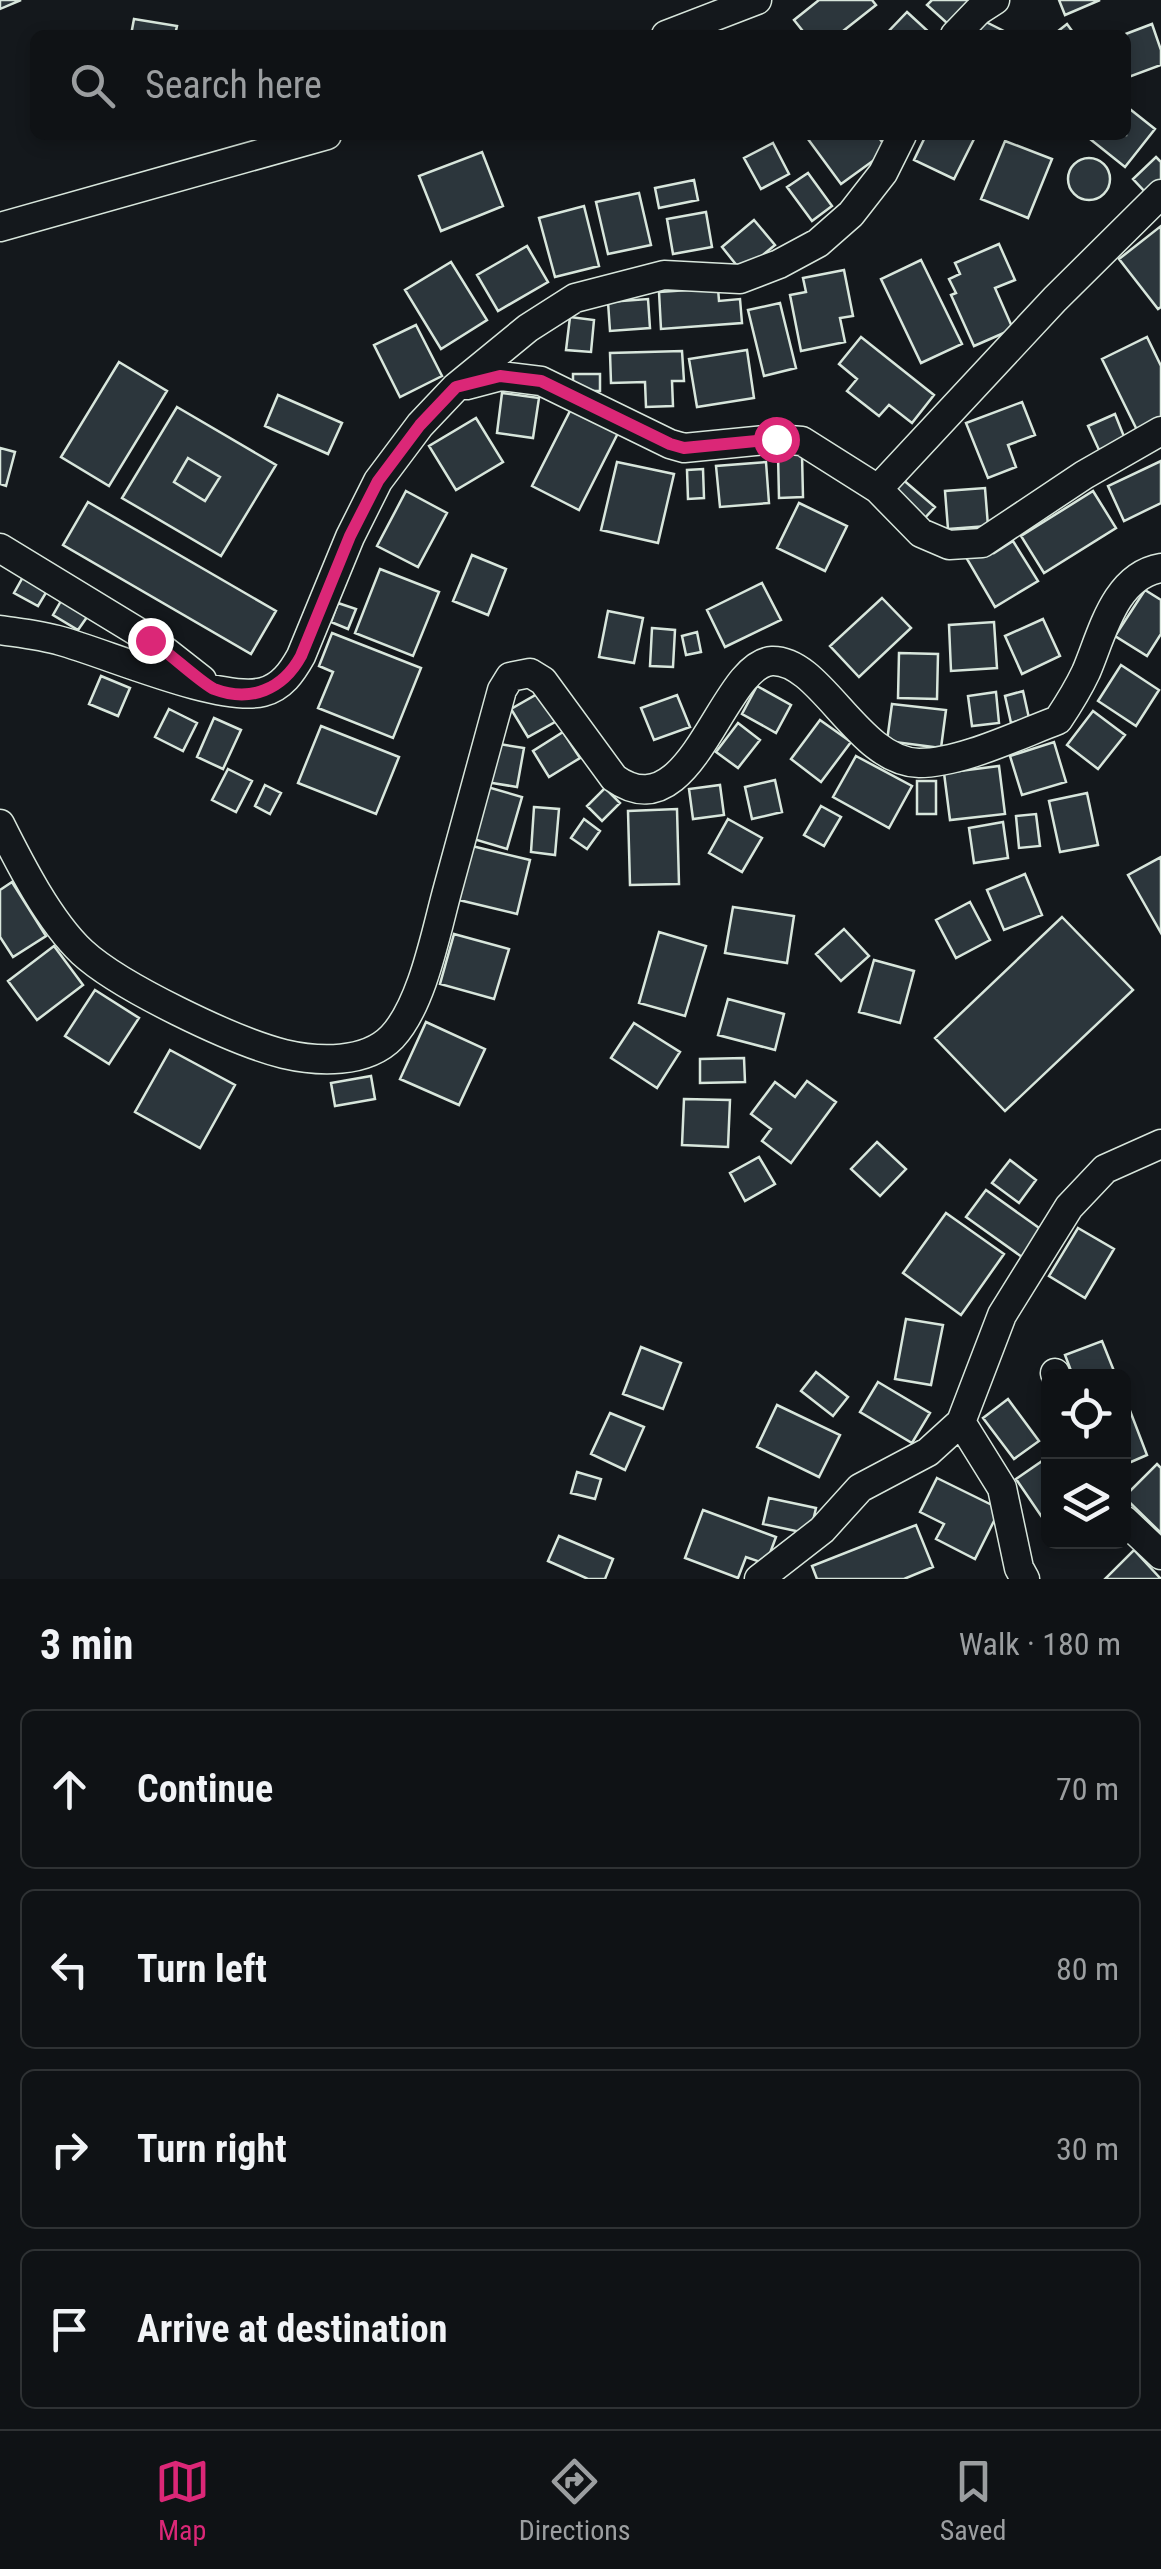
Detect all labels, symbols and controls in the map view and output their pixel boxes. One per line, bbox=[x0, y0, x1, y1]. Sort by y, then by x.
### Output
search box bbox=[30, 30, 1131, 140]
icon: search bbox=[65, 58, 120, 113]
text: Search here bbox=[145, 63, 322, 107]
route start bbox=[754, 417, 800, 463]
route end bbox=[128, 618, 174, 664]
map controls bbox=[1041, 1369, 1131, 1549]
button: locate bbox=[1041, 1369, 1131, 1459]
button: layers bbox=[1041, 1459, 1131, 1549]
text: 3 min bbox=[40, 1620, 133, 1669]
text: Walk · 180 m bbox=[959, 1625, 1121, 1663]
icon: ahead bbox=[42, 1762, 97, 1817]
text: Continue bbox=[137, 1767, 273, 1811]
text: 70 m bbox=[1056, 1770, 1119, 1808]
icon: left bbox=[42, 1942, 97, 1997]
text: Turn left bbox=[137, 1947, 267, 1991]
text: 80 m bbox=[1056, 1950, 1119, 1988]
icon: right bbox=[42, 2122, 97, 2177]
text: Turn right bbox=[137, 2127, 287, 2171]
text: 30 m bbox=[1056, 2130, 1119, 2168]
icon: arrive bbox=[42, 2302, 97, 2357]
text: Arrive at destination bbox=[137, 2307, 447, 2351]
tab: Map bbox=[155, 2454, 210, 2547]
tab: Directions bbox=[519, 2454, 631, 2547]
tab: Saved bbox=[940, 2454, 1006, 2547]

